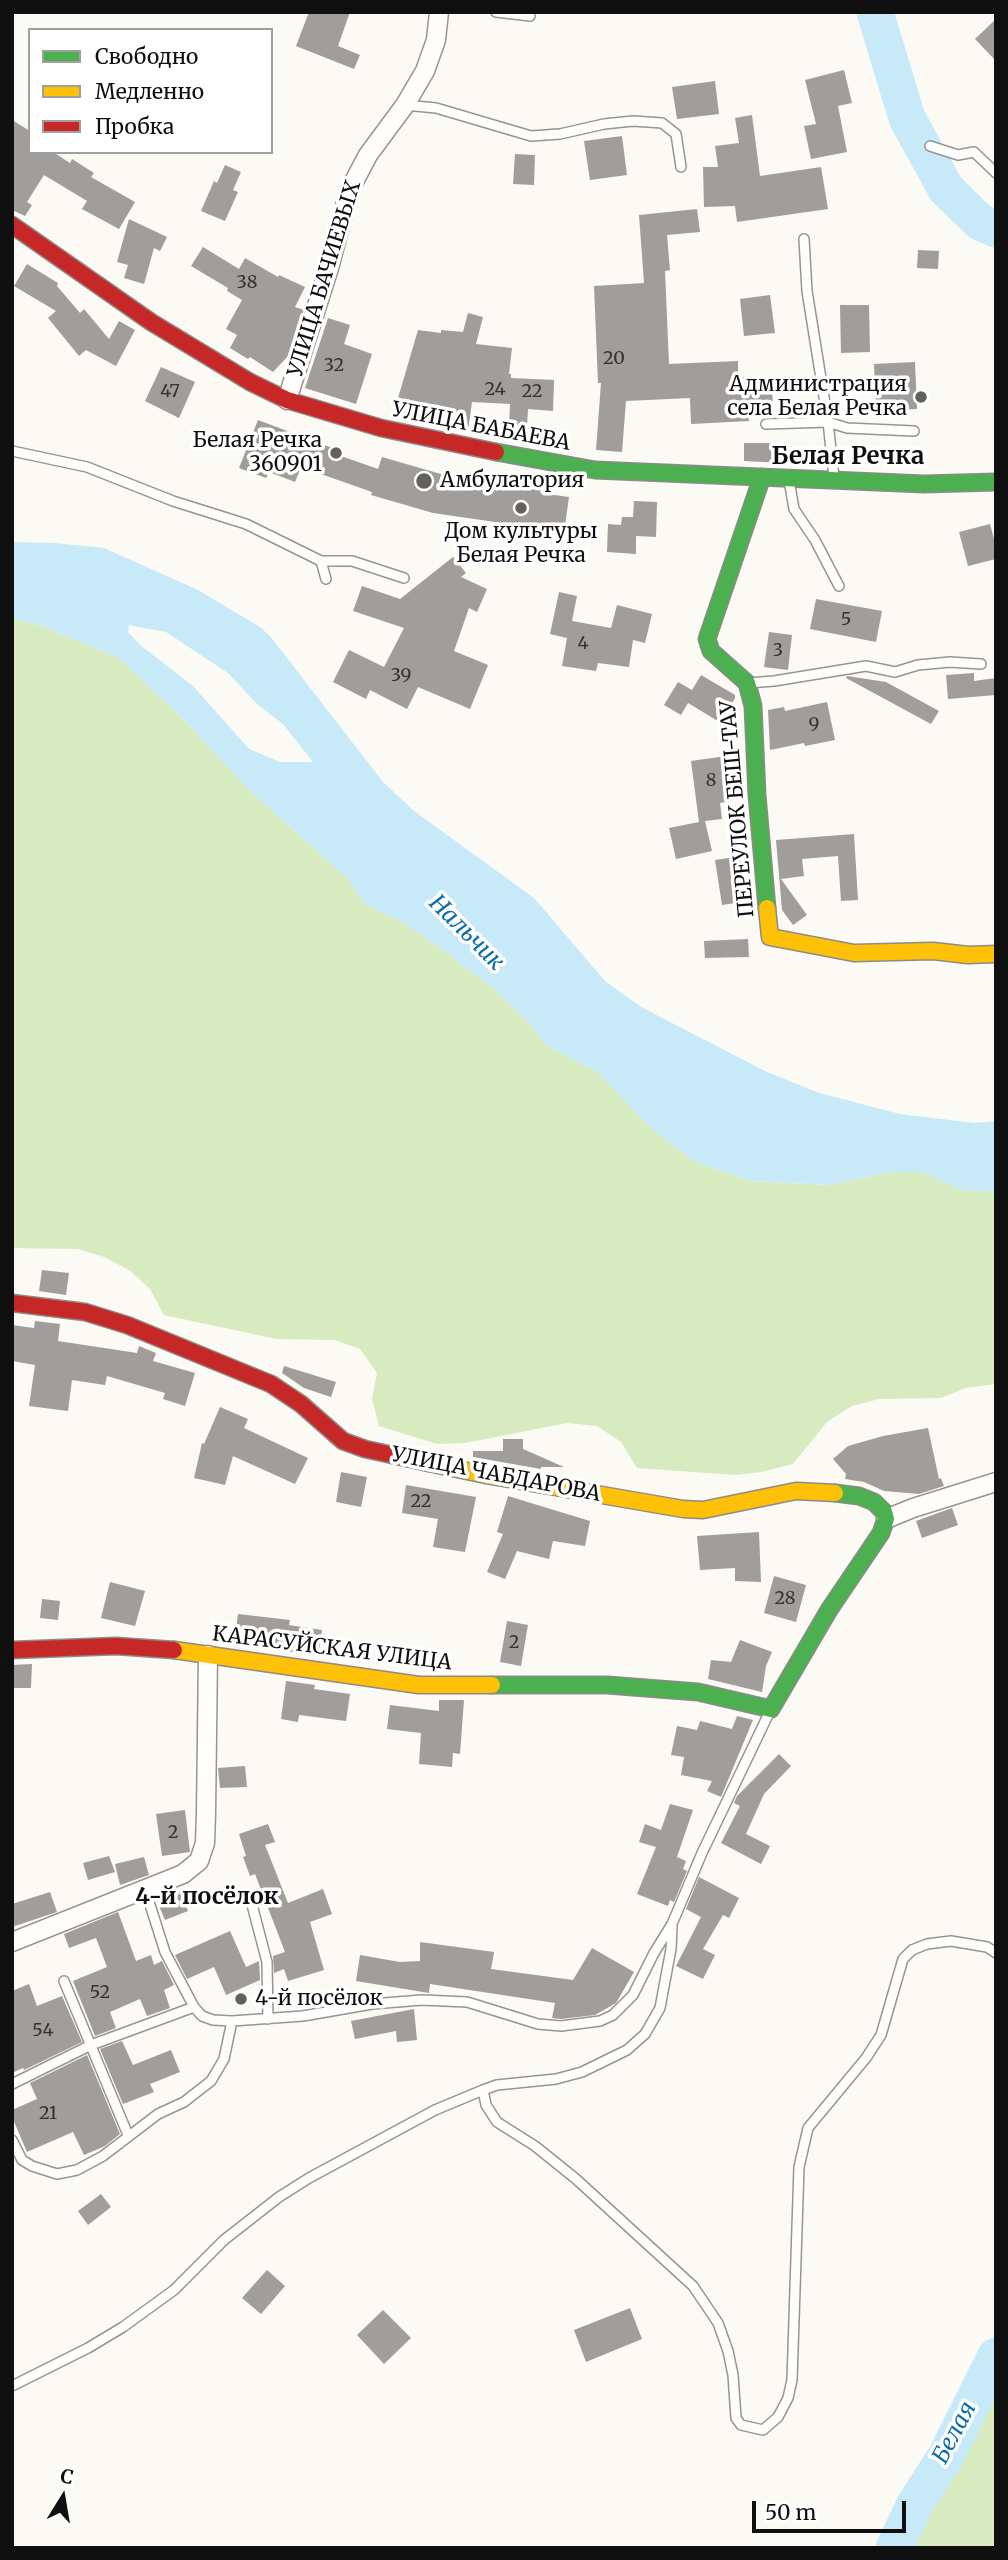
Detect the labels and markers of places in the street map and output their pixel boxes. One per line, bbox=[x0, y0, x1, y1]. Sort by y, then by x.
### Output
place label: Администрация села Белая Речка bbox=[727, 372, 907, 422]
marker: Администрация села Белая Речка bbox=[913, 389, 929, 405]
place label: Белая Речка 360901 bbox=[193, 428, 322, 478]
marker: Белая Речка 360901 bbox=[328, 445, 344, 461]
place label: Амбулатория bbox=[440, 468, 584, 494]
marker: Амбулатория bbox=[414, 471, 434, 491]
marker: Дом культуры Белая Речка bbox=[513, 500, 529, 516]
place label: Дом культуры Белая Речка bbox=[444, 519, 598, 569]
place label: 4-й посёлок bbox=[255, 1986, 383, 2012]
marker: 4-й посёлок bbox=[233, 1991, 249, 2007]

